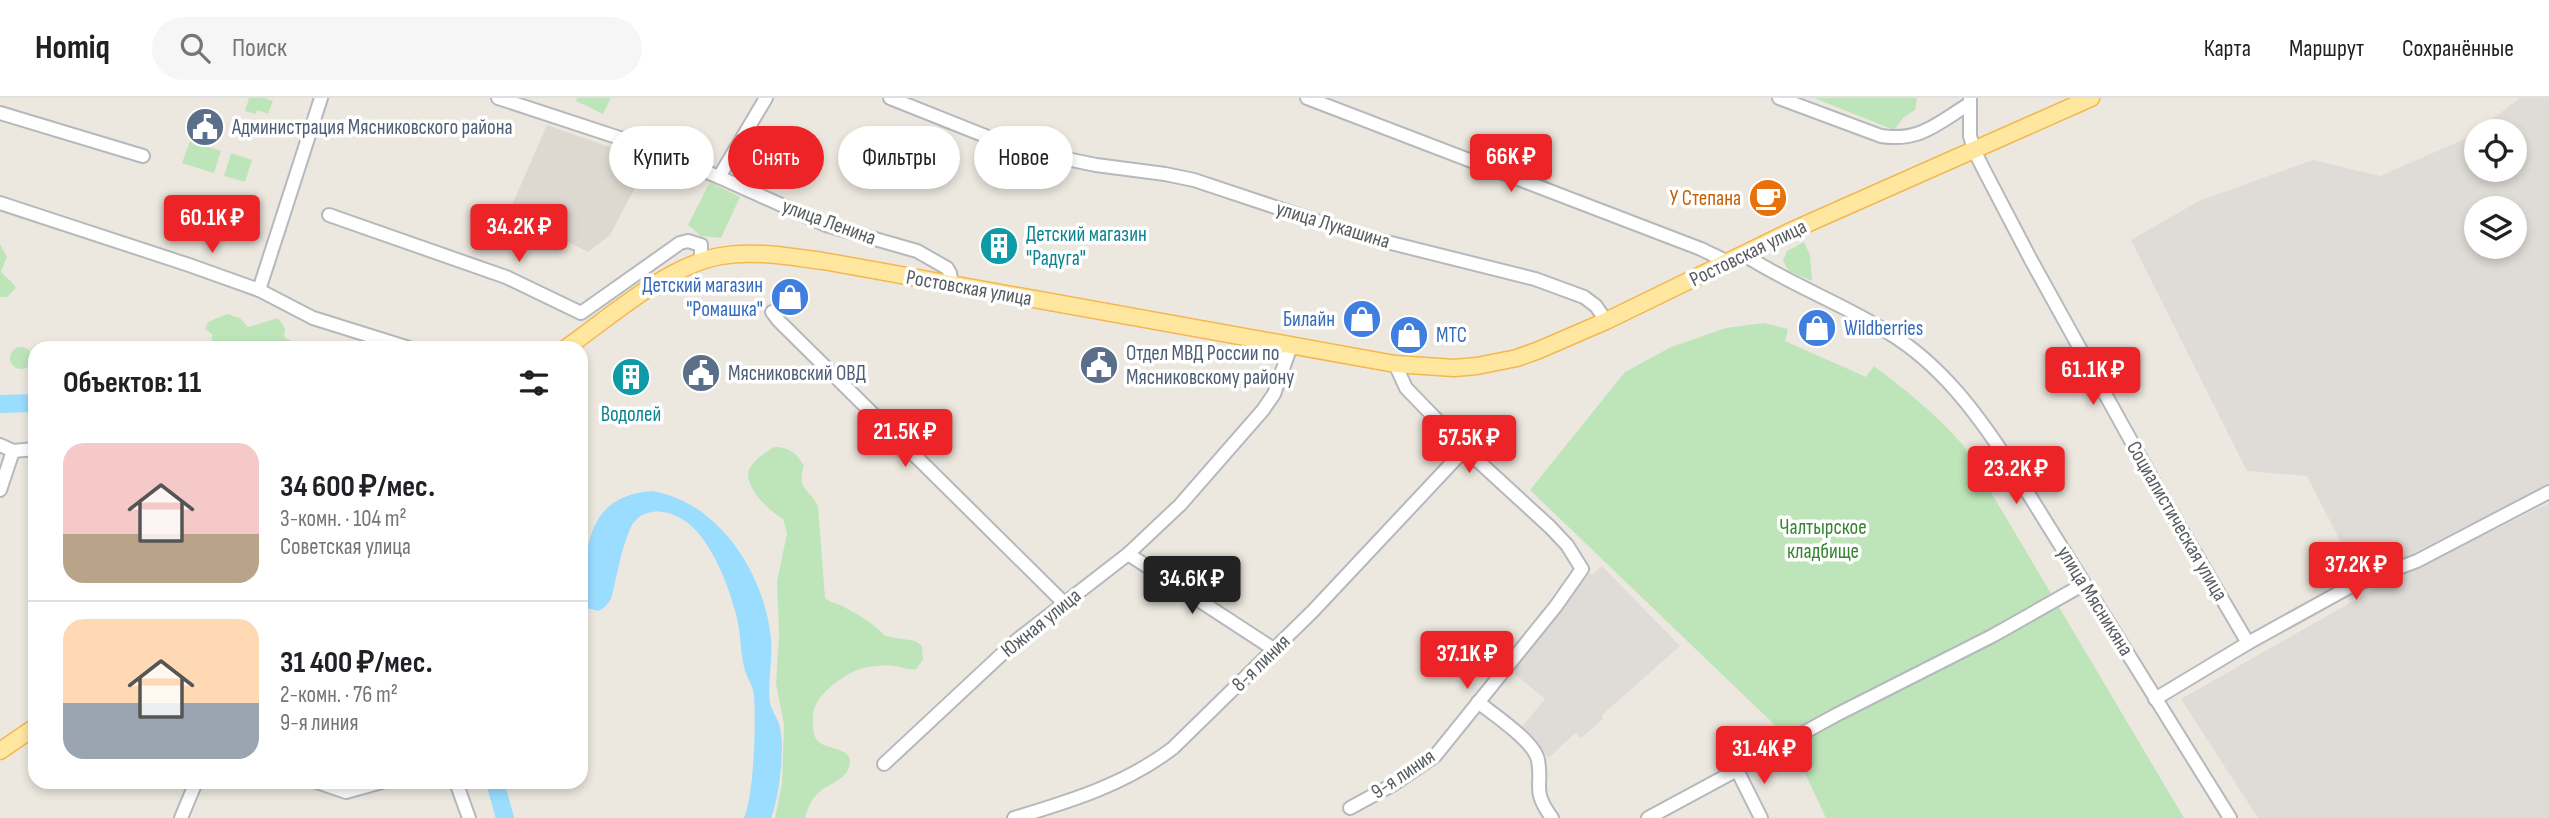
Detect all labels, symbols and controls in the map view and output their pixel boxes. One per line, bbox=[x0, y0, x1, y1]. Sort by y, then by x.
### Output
search box bbox=[152, 17, 642, 80]
text: Homiq bbox=[35, 28, 110, 68]
icon: search bbox=[176, 29, 214, 67]
text: Поиск bbox=[232, 33, 287, 64]
text: Карта bbox=[2204, 34, 2251, 63]
text: Маршрут bbox=[2289, 34, 2364, 63]
text: Сохранённые bbox=[2402, 34, 2514, 63]
public building icon: Администрация Мясниковского района bbox=[184, 106, 226, 148]
place label: Администрация Мясниковского района bbox=[231, 115, 513, 140]
map controls bbox=[2464, 119, 2527, 259]
button: locate bbox=[2464, 119, 2527, 182]
chip: Купить bbox=[609, 126, 714, 189]
chip: Снять bbox=[728, 126, 824, 189]
chip: Фильтры bbox=[838, 126, 960, 189]
chip: Новое bbox=[974, 126, 1073, 189]
pin: 66K ₽ bbox=[1462, 134, 1560, 194]
text: 66K ₽ bbox=[1486, 143, 1536, 171]
cafe icon: У Степана bbox=[1747, 177, 1789, 219]
place label: У Степана bbox=[1669, 186, 1741, 211]
street label: улица Ленина bbox=[779, 193, 879, 251]
pin: 60.1K ₽ bbox=[147, 195, 277, 255]
street label: улица Лукашина bbox=[1273, 196, 1393, 254]
button: layers bbox=[2464, 196, 2527, 259]
text: 60.1K ₽ bbox=[180, 204, 244, 232]
pin: 34.2K ₽ bbox=[454, 204, 584, 264]
text: 34.2K ₽ bbox=[486, 213, 552, 241]
street label: Ростовская улица bbox=[1685, 214, 1811, 292]
place label: Детский магазин "Радуга" bbox=[1026, 222, 1147, 271]
building icon: Детский магазин "Радуга" bbox=[978, 225, 1020, 267]
street label: Ростовская улица bbox=[904, 265, 1034, 311]
place label: Детский магазин "Ромашка" bbox=[642, 273, 763, 322]
shop icon: Детский магазин "Ромашка" bbox=[769, 276, 811, 318]
shop icon: Билайн bbox=[1341, 298, 1383, 340]
place label: Билайн bbox=[1283, 307, 1335, 332]
shop icon: Wildberries bbox=[1796, 307, 1838, 349]
shop icon: МТС bbox=[1388, 314, 1430, 356]
place label: Wildberries bbox=[1844, 316, 1923, 341]
place label: МТС bbox=[1436, 323, 1467, 348]
place label: Отдел МВД России по Мясниковскому району bbox=[1126, 341, 1294, 390]
public building icon: Отдел МВД России по Мясниковскому району bbox=[1078, 344, 1120, 386]
pin: 61.1K ₽ bbox=[2028, 348, 2158, 407]
public building icon: Мясниковский ОВД bbox=[680, 352, 722, 394]
building icon: Водолей bbox=[610, 356, 652, 398]
text: 61.1K ₽ bbox=[2061, 356, 2125, 384]
place label: Мясниковский ОВД bbox=[728, 361, 866, 386]
icon: filters bbox=[515, 364, 553, 402]
text: Объектов: 11 bbox=[63, 365, 201, 401]
place label: Водолей bbox=[601, 402, 661, 427]
pin: 21.5K ₽ bbox=[840, 410, 970, 469]
pin: 57.5K ₽ bbox=[1404, 416, 1534, 475]
text: 21.5K ₽ bbox=[873, 418, 937, 446]
text: 57.5K ₽ bbox=[1438, 424, 1500, 452]
street label: Социалистическая улица bbox=[2121, 437, 2233, 605]
pin: 23.2K ₽ bbox=[1951, 446, 2081, 506]
text: 23.2K ₽ bbox=[1984, 455, 2048, 483]
text: 34 600 ₽/мес. bbox=[280, 469, 435, 505]
icon: home bbox=[119, 471, 203, 555]
text: 3-комн. · 104 m² bbox=[280, 505, 407, 533]
park label: Чалтырское кладбище bbox=[1779, 515, 1867, 564]
text: Советская улица bbox=[280, 533, 411, 561]
street label: улица Мясникяна bbox=[2051, 542, 2139, 660]
pin: 37.2K ₽ bbox=[2291, 542, 2421, 602]
text: 37.2K ₽ bbox=[2325, 551, 2387, 579]
pin: 34.6K ₽ bbox=[1127, 556, 1257, 616]
text: 34.6K ₽ bbox=[1160, 565, 1224, 593]
street label: Южная улица bbox=[996, 583, 1086, 663]
street label: 8-я линия bbox=[1227, 629, 1295, 697]
pin: 37.1K ₽ bbox=[1402, 632, 1532, 691]
text: 37.1K ₽ bbox=[1436, 640, 1498, 668]
text: 31 400 ₽/мес. bbox=[280, 645, 433, 681]
icon: home bbox=[119, 647, 203, 731]
text: 2-комн. · 76 m² bbox=[280, 681, 398, 709]
text: 9-я линия bbox=[280, 709, 358, 737]
pin: 31.4K ₽ bbox=[1699, 726, 1829, 786]
text: 31.4K ₽ bbox=[1732, 735, 1796, 763]
street label: 9-я линия bbox=[1366, 744, 1440, 804]

